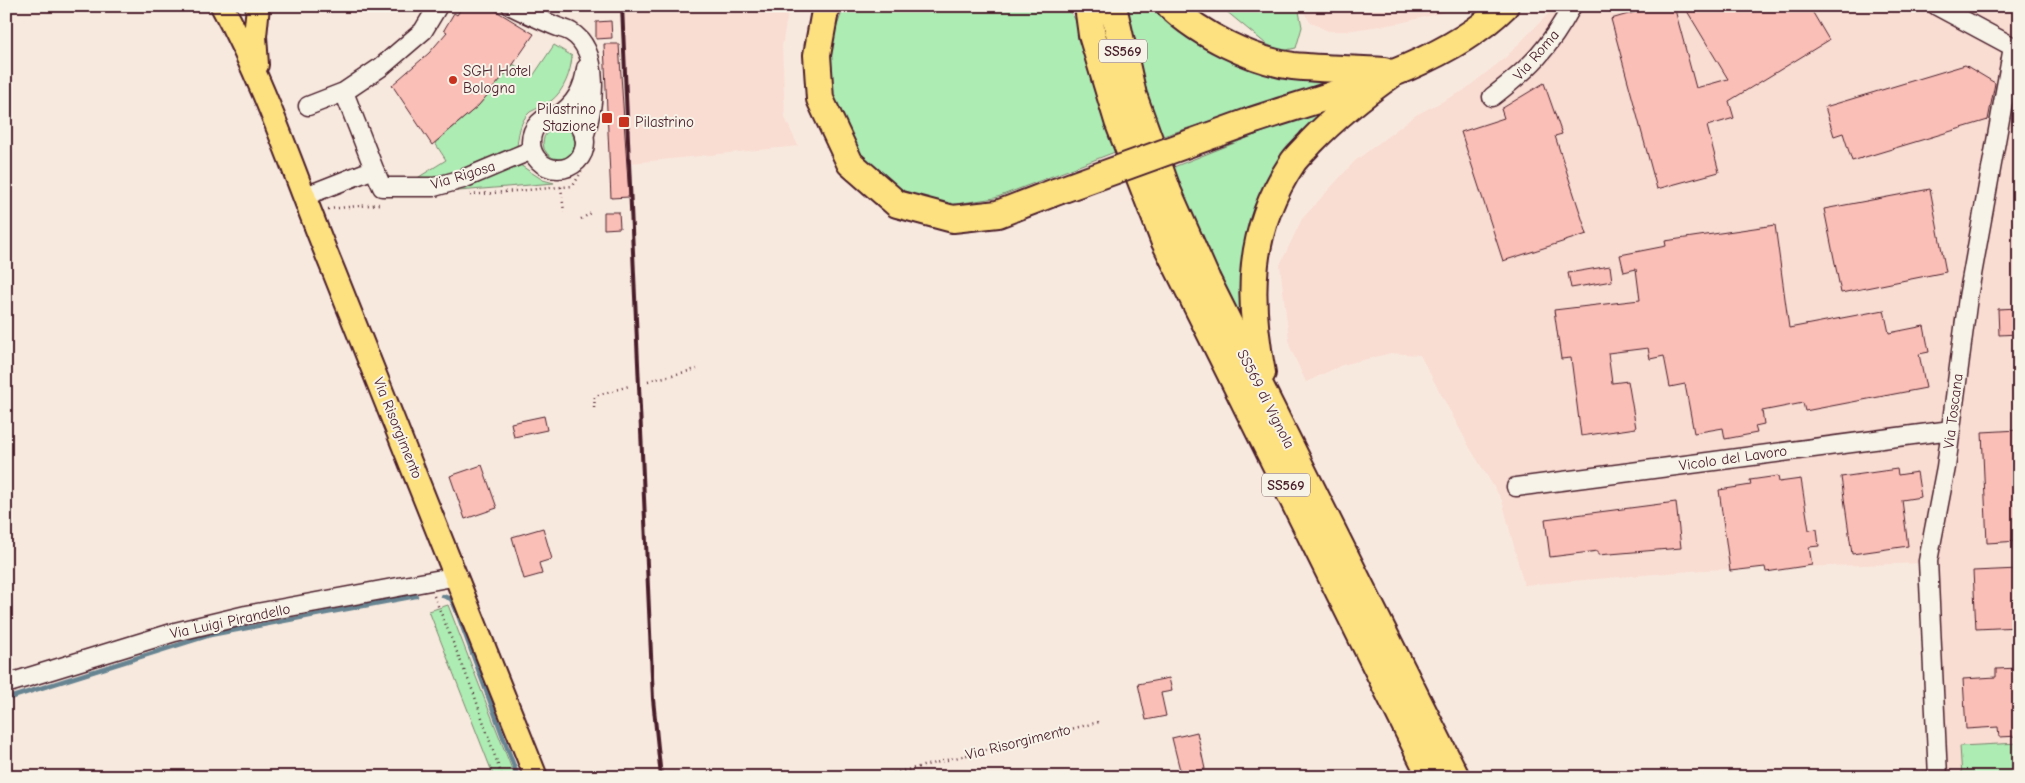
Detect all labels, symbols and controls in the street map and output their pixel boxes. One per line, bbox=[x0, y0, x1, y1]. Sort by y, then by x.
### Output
street label: Via Roma bbox=[1509, 26, 1563, 84]
road number: SS569 bbox=[1099, 40, 1147, 62]
place label: SGH Hotel Bologna bbox=[463, 62, 531, 97]
marker: SGH Hotel Bologna bbox=[447, 74, 459, 86]
place label: Pilastrino Stazione bbox=[537, 100, 596, 135]
marker: Pilastrino Stazione bbox=[600, 111, 614, 125]
place label: Pilastrino bbox=[635, 113, 694, 131]
marker: Pilastrino bbox=[617, 115, 631, 129]
street label: Via Rigosa bbox=[429, 157, 497, 193]
street label: SS569 di Vignola bbox=[1233, 346, 1299, 452]
street label: Via Toscana bbox=[1939, 372, 1967, 450]
street label: Via Risorgimento bbox=[370, 375, 427, 481]
street label: Vicolo del Lavoro bbox=[1678, 441, 1788, 475]
road number: SS569 bbox=[1262, 474, 1310, 496]
street label: Via Luigi Pirandello bbox=[168, 599, 292, 643]
street label: Via Risorgimento bbox=[964, 720, 1072, 764]

